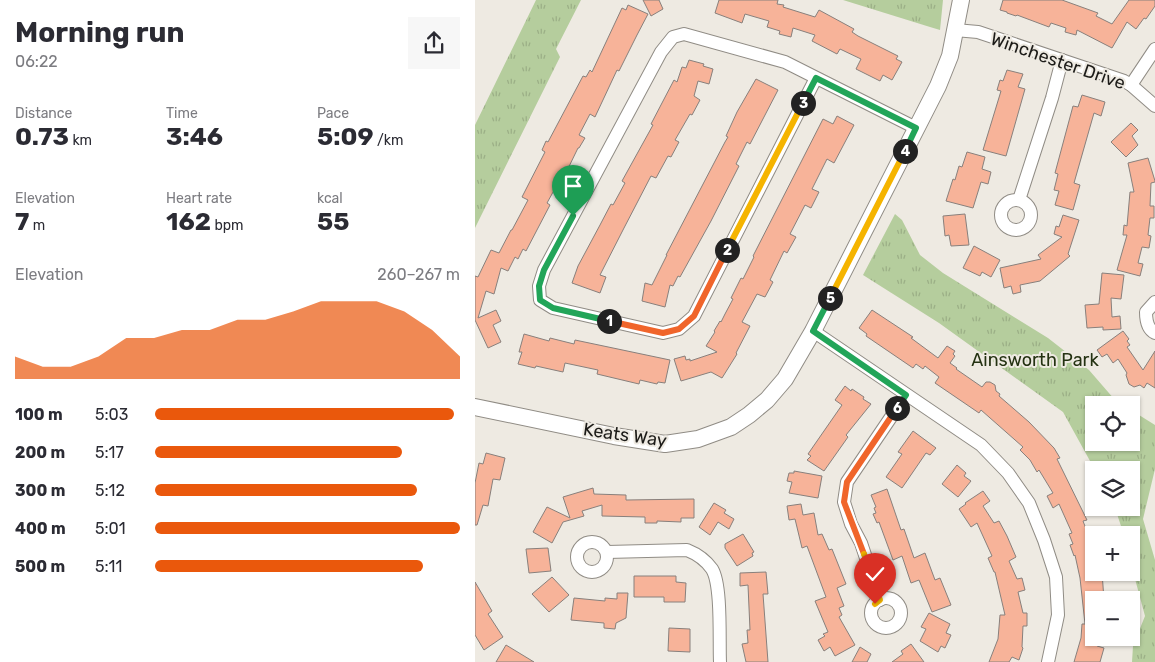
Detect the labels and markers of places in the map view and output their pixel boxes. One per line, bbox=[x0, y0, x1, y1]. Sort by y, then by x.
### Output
pin: 3 bbox=[791, 90, 815, 116]
pin: 4 bbox=[893, 138, 917, 164]
pin bbox=[552, 165, 594, 216]
pin: 2 bbox=[715, 238, 739, 262]
pin: 5 bbox=[817, 286, 843, 310]
pin: 1 bbox=[597, 308, 621, 334]
pin: 6 bbox=[885, 396, 909, 420]
pin bbox=[854, 553, 896, 604]

